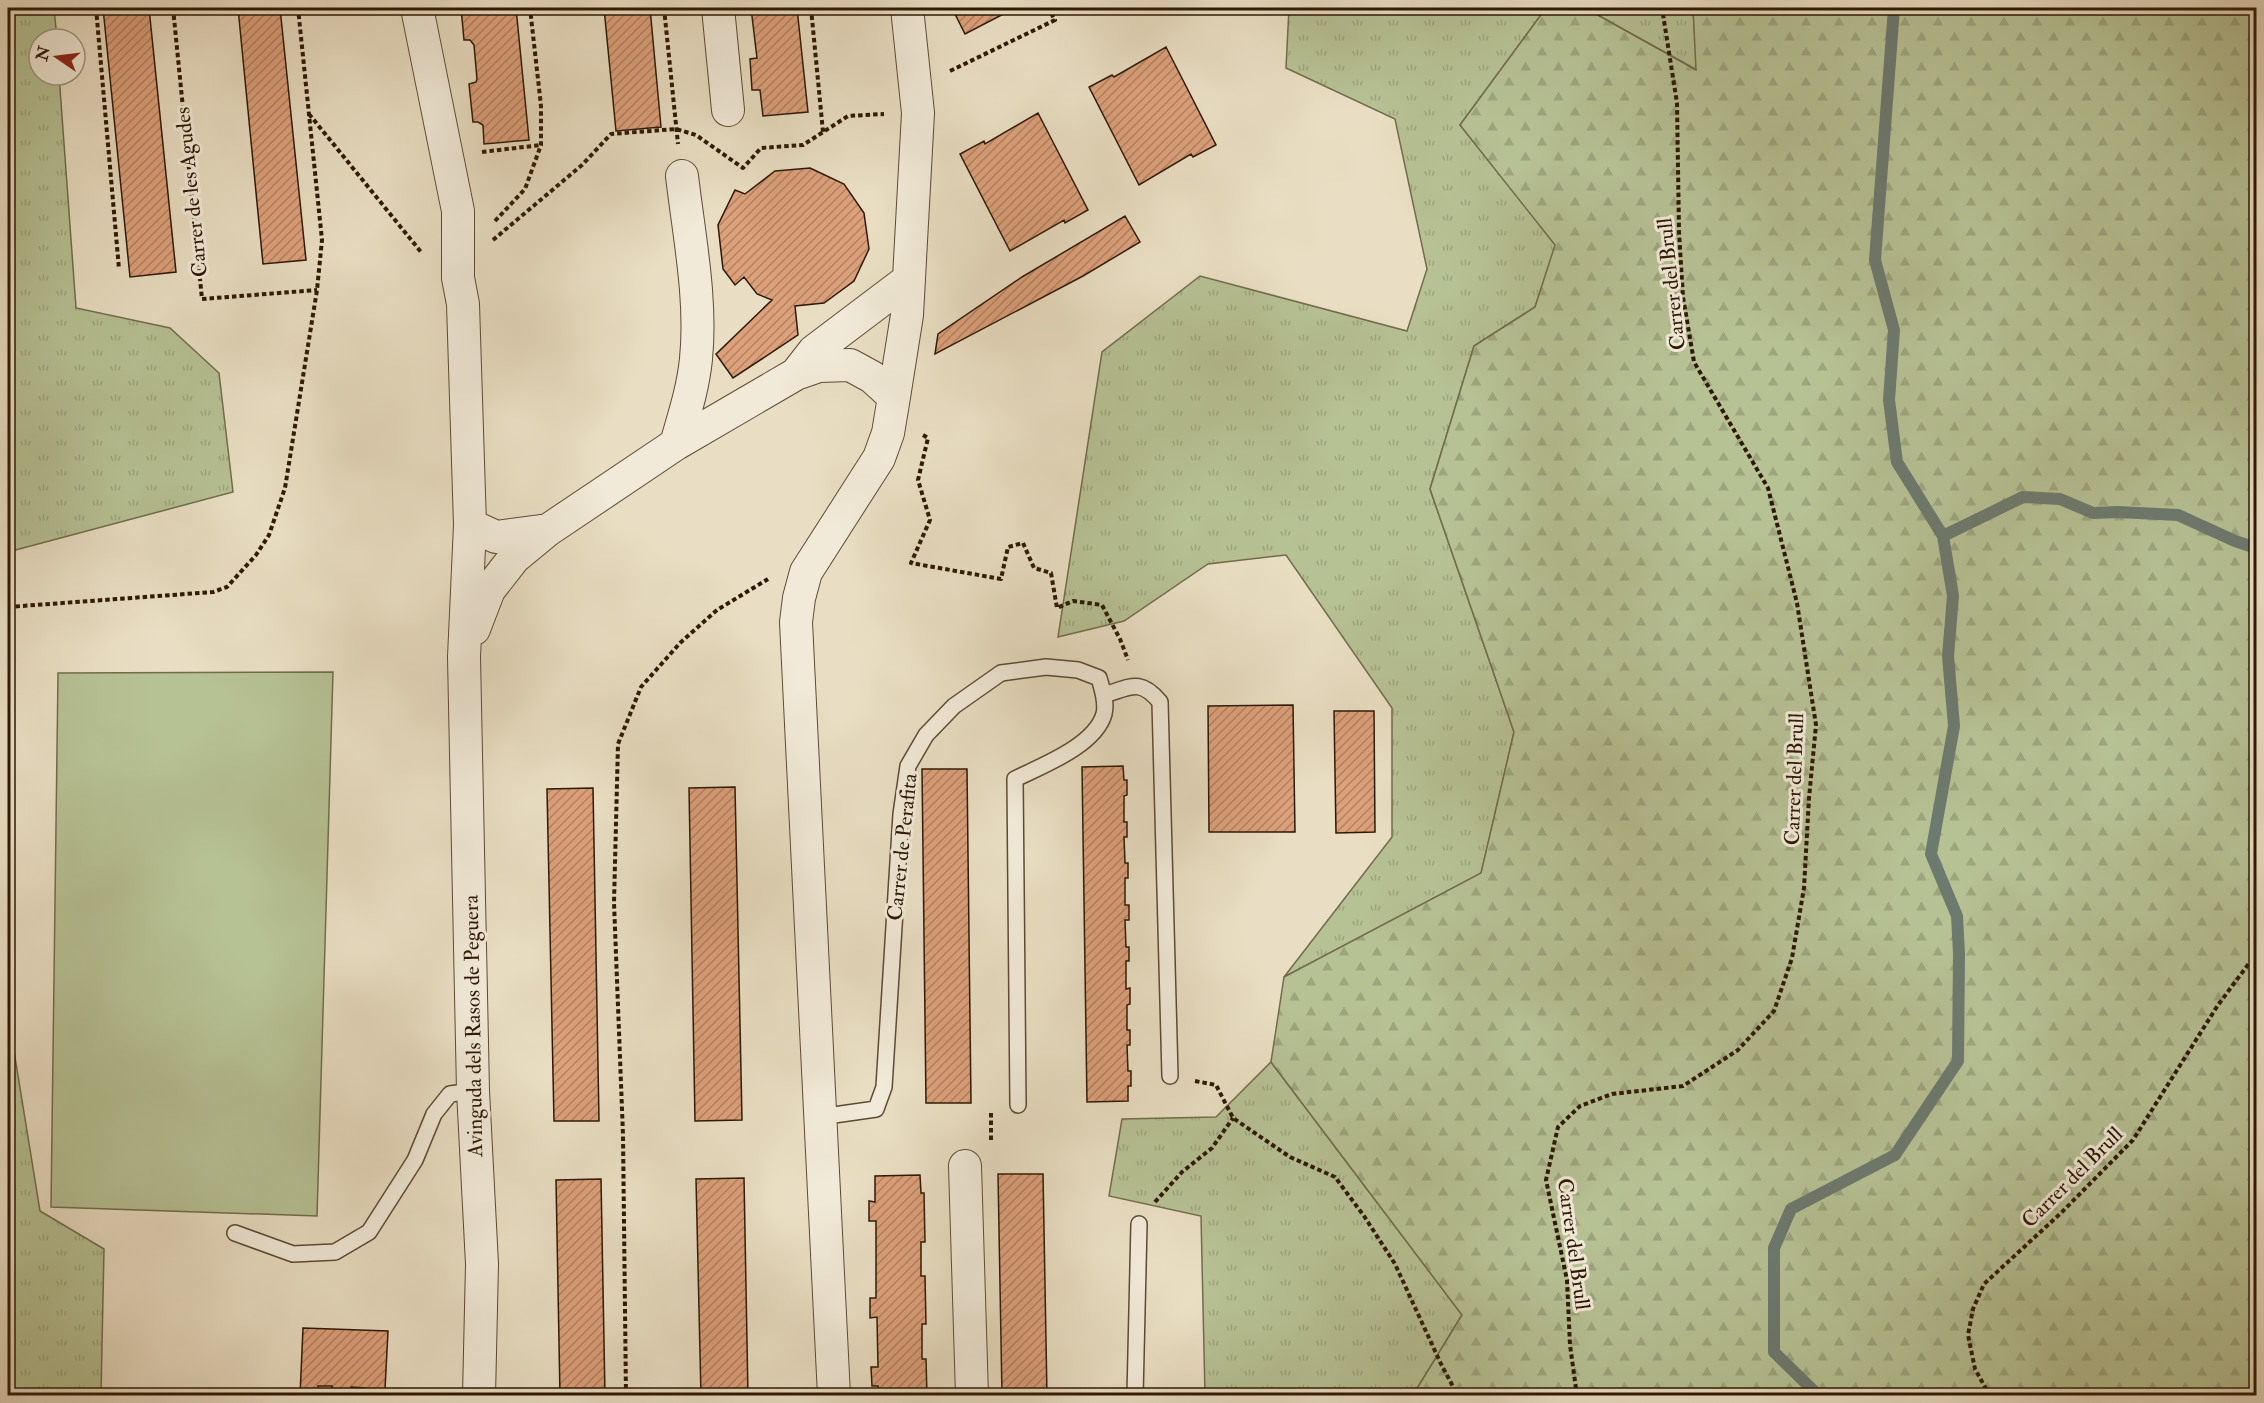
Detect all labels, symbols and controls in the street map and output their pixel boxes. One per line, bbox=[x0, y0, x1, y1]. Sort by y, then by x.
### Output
north arrow bbox=[27, 27, 87, 87]
text: N bbox=[32, 44, 55, 64]
street label: Carrer de les Agudes bbox=[169, 106, 214, 278]
street label: Carrer del Brull bbox=[1651, 216, 1692, 351]
street label: Carrer del Brull bbox=[1779, 712, 1810, 846]
street label: Carrer de Perafita bbox=[881, 772, 924, 922]
street label: Avinguda dels Rasos de Peguera bbox=[458, 894, 489, 1158]
street label: Carrer del Brull bbox=[2016, 1121, 2129, 1234]
street label: Carrer del Brull bbox=[1551, 1177, 1596, 1312]

